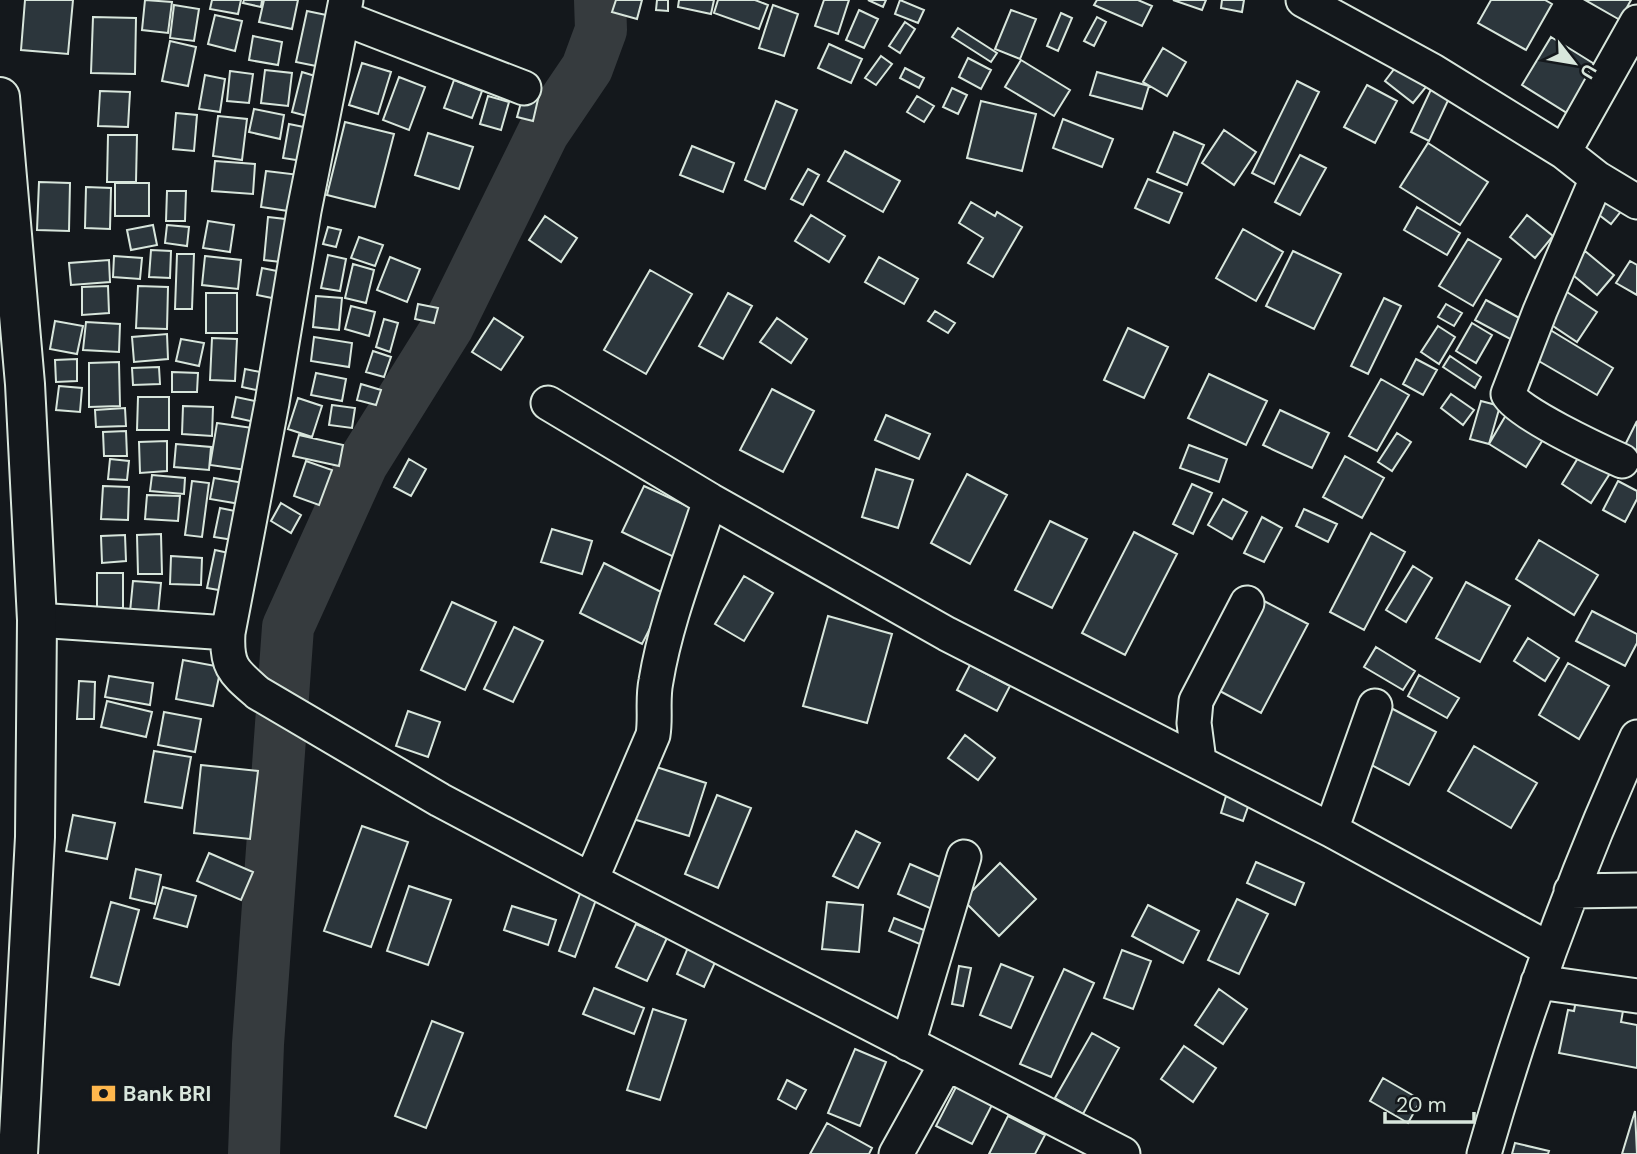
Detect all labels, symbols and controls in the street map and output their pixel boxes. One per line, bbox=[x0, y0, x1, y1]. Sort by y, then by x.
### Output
north arrow bbox=[1539, 28, 1609, 98]
text: U bbox=[1574, 59, 1602, 84]
bank icon: Bank BRI bbox=[89, 1080, 117, 1108]
place label: Bank BRI bbox=[123, 1080, 211, 1108]
scale bar bbox=[1385, 1080, 1474, 1124]
text: 20 m bbox=[1396, 1091, 1447, 1119]

